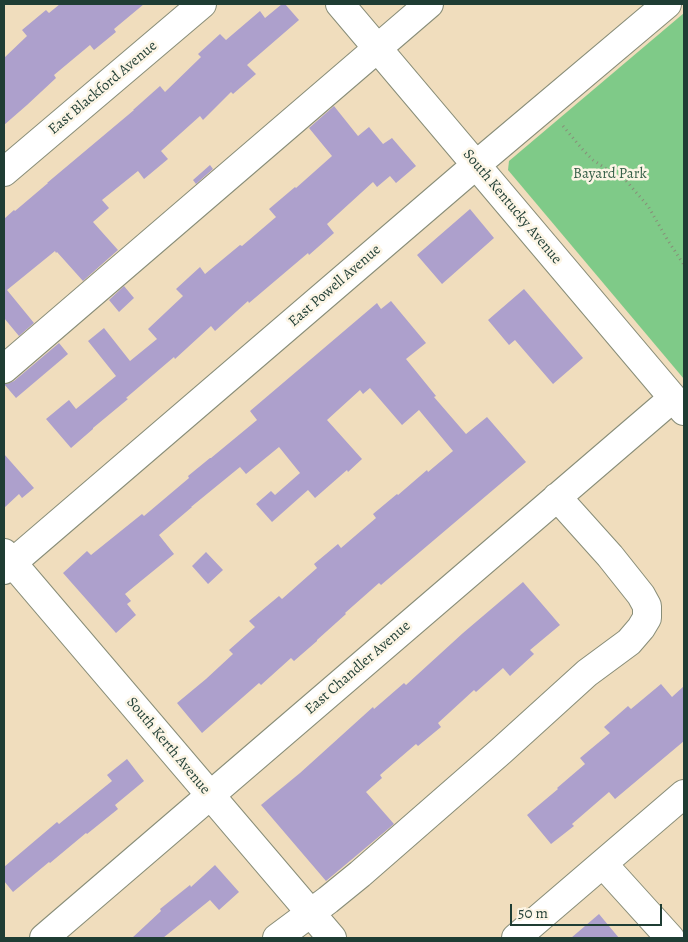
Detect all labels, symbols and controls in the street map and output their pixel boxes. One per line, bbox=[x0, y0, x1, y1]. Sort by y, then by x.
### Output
street label: East Blackford Avenue bbox=[45, 37, 161, 139]
street label: South Kentucky Avenue bbox=[459, 146, 565, 268]
park label: Bayard Park bbox=[573, 165, 647, 183]
street label: East Powell Avenue bbox=[285, 241, 385, 331]
street label: East Chandler Avenue bbox=[302, 617, 414, 719]
street label: South Kerth Avenue bbox=[122, 694, 214, 798]
scale bar bbox=[513, 894, 666, 926]
text: 50 m bbox=[518, 903, 548, 923]

